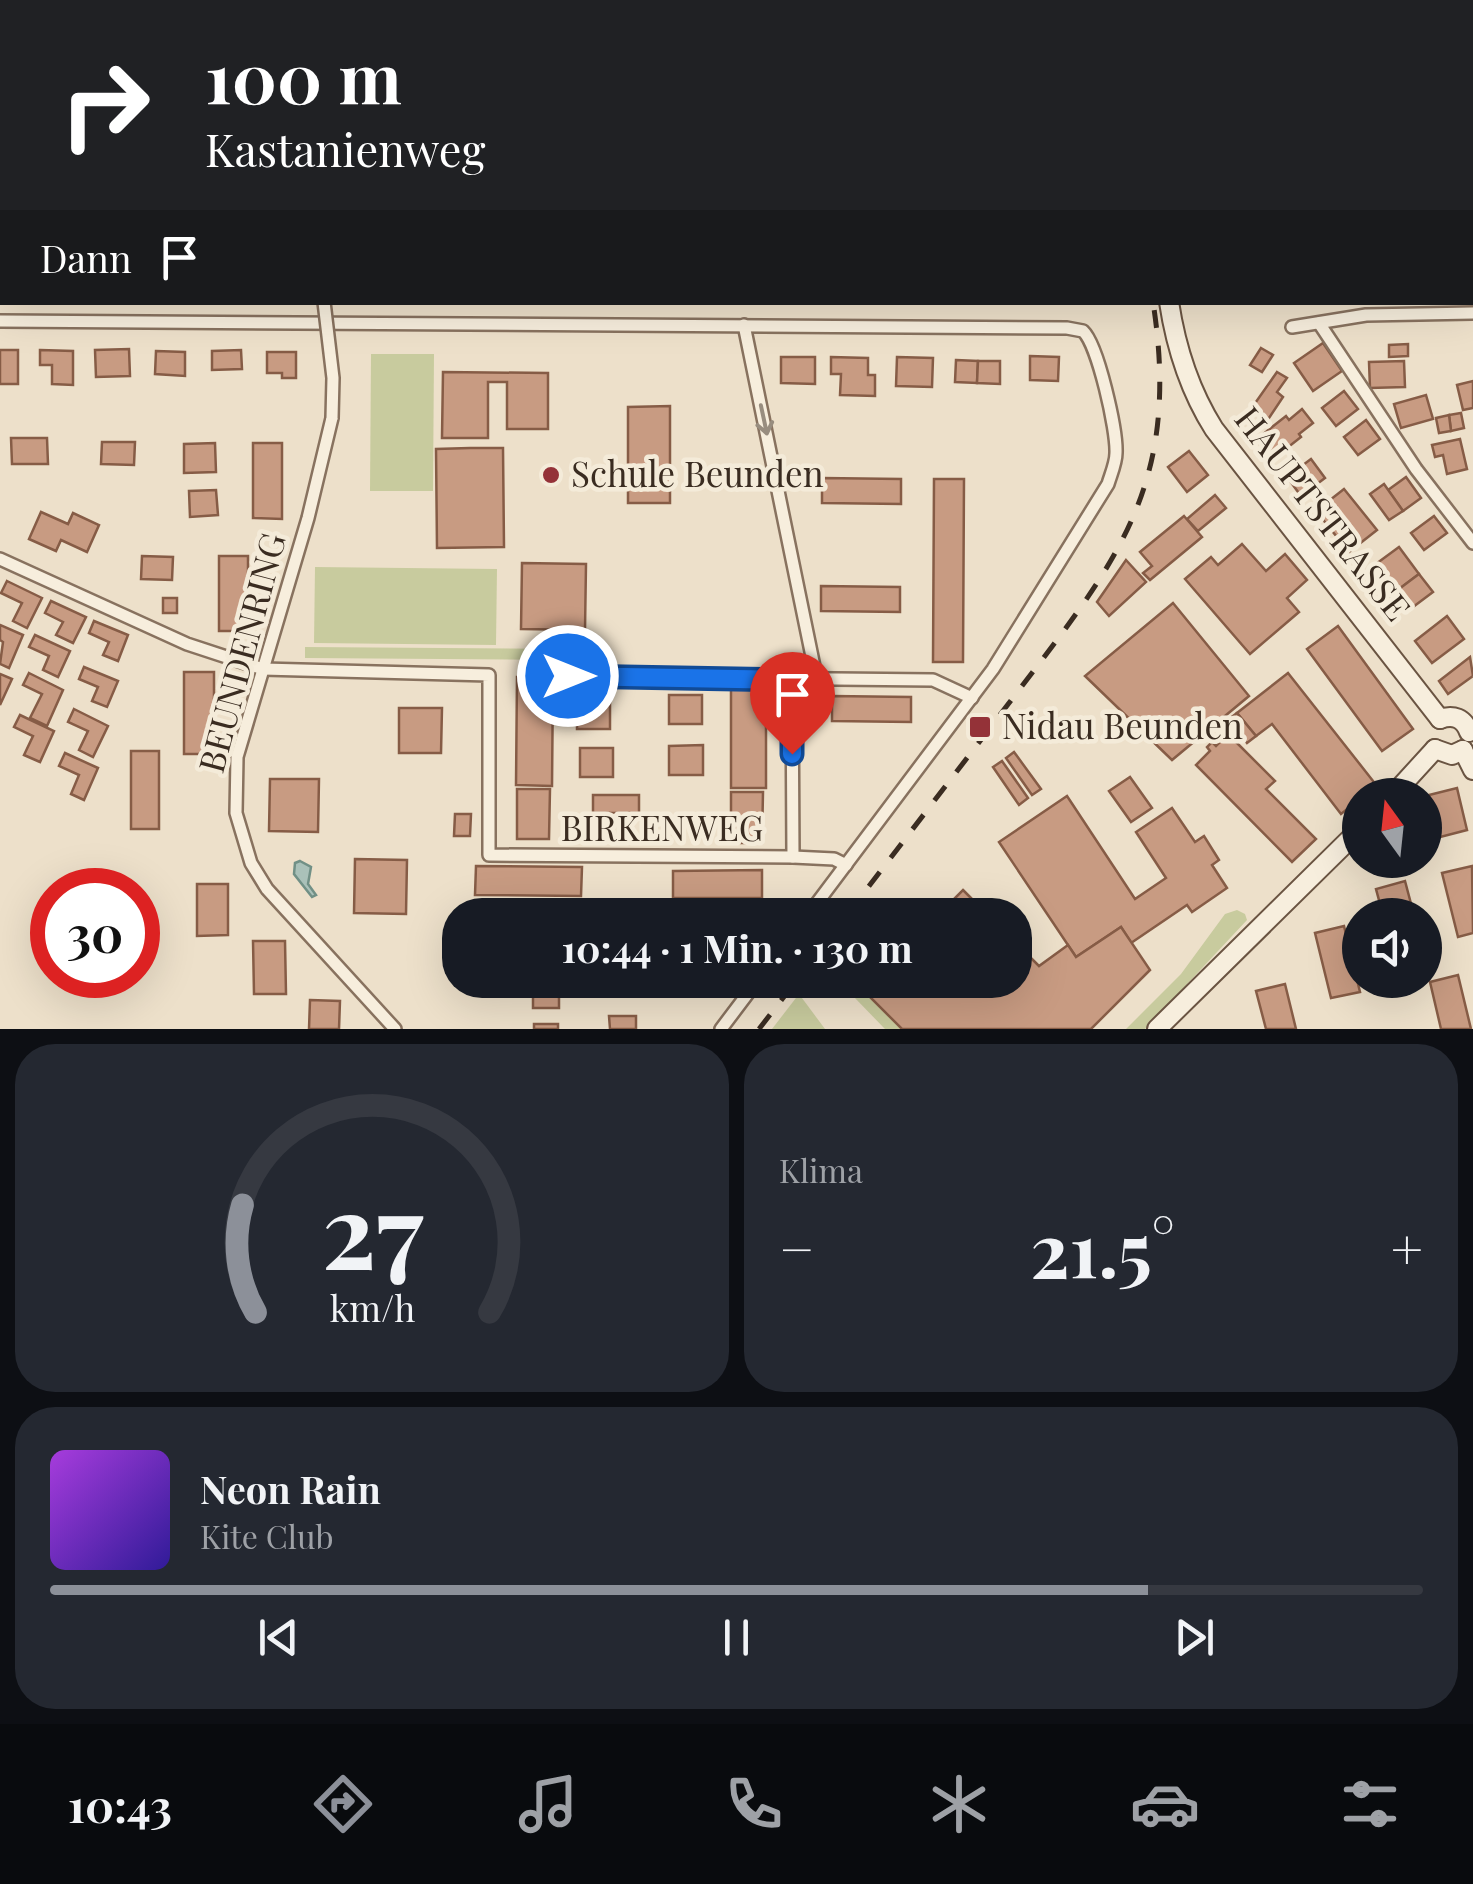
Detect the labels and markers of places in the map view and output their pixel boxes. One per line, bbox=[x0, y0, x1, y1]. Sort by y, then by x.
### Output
place label: Schule Beunden bbox=[571, 449, 824, 496]
marker: Schule Beunden bbox=[540, 464, 562, 486]
pin bbox=[750, 652, 835, 755]
place label: Nidau Beunden bbox=[1002, 701, 1243, 748]
marker: Nidau Beunden bbox=[967, 714, 993, 740]

